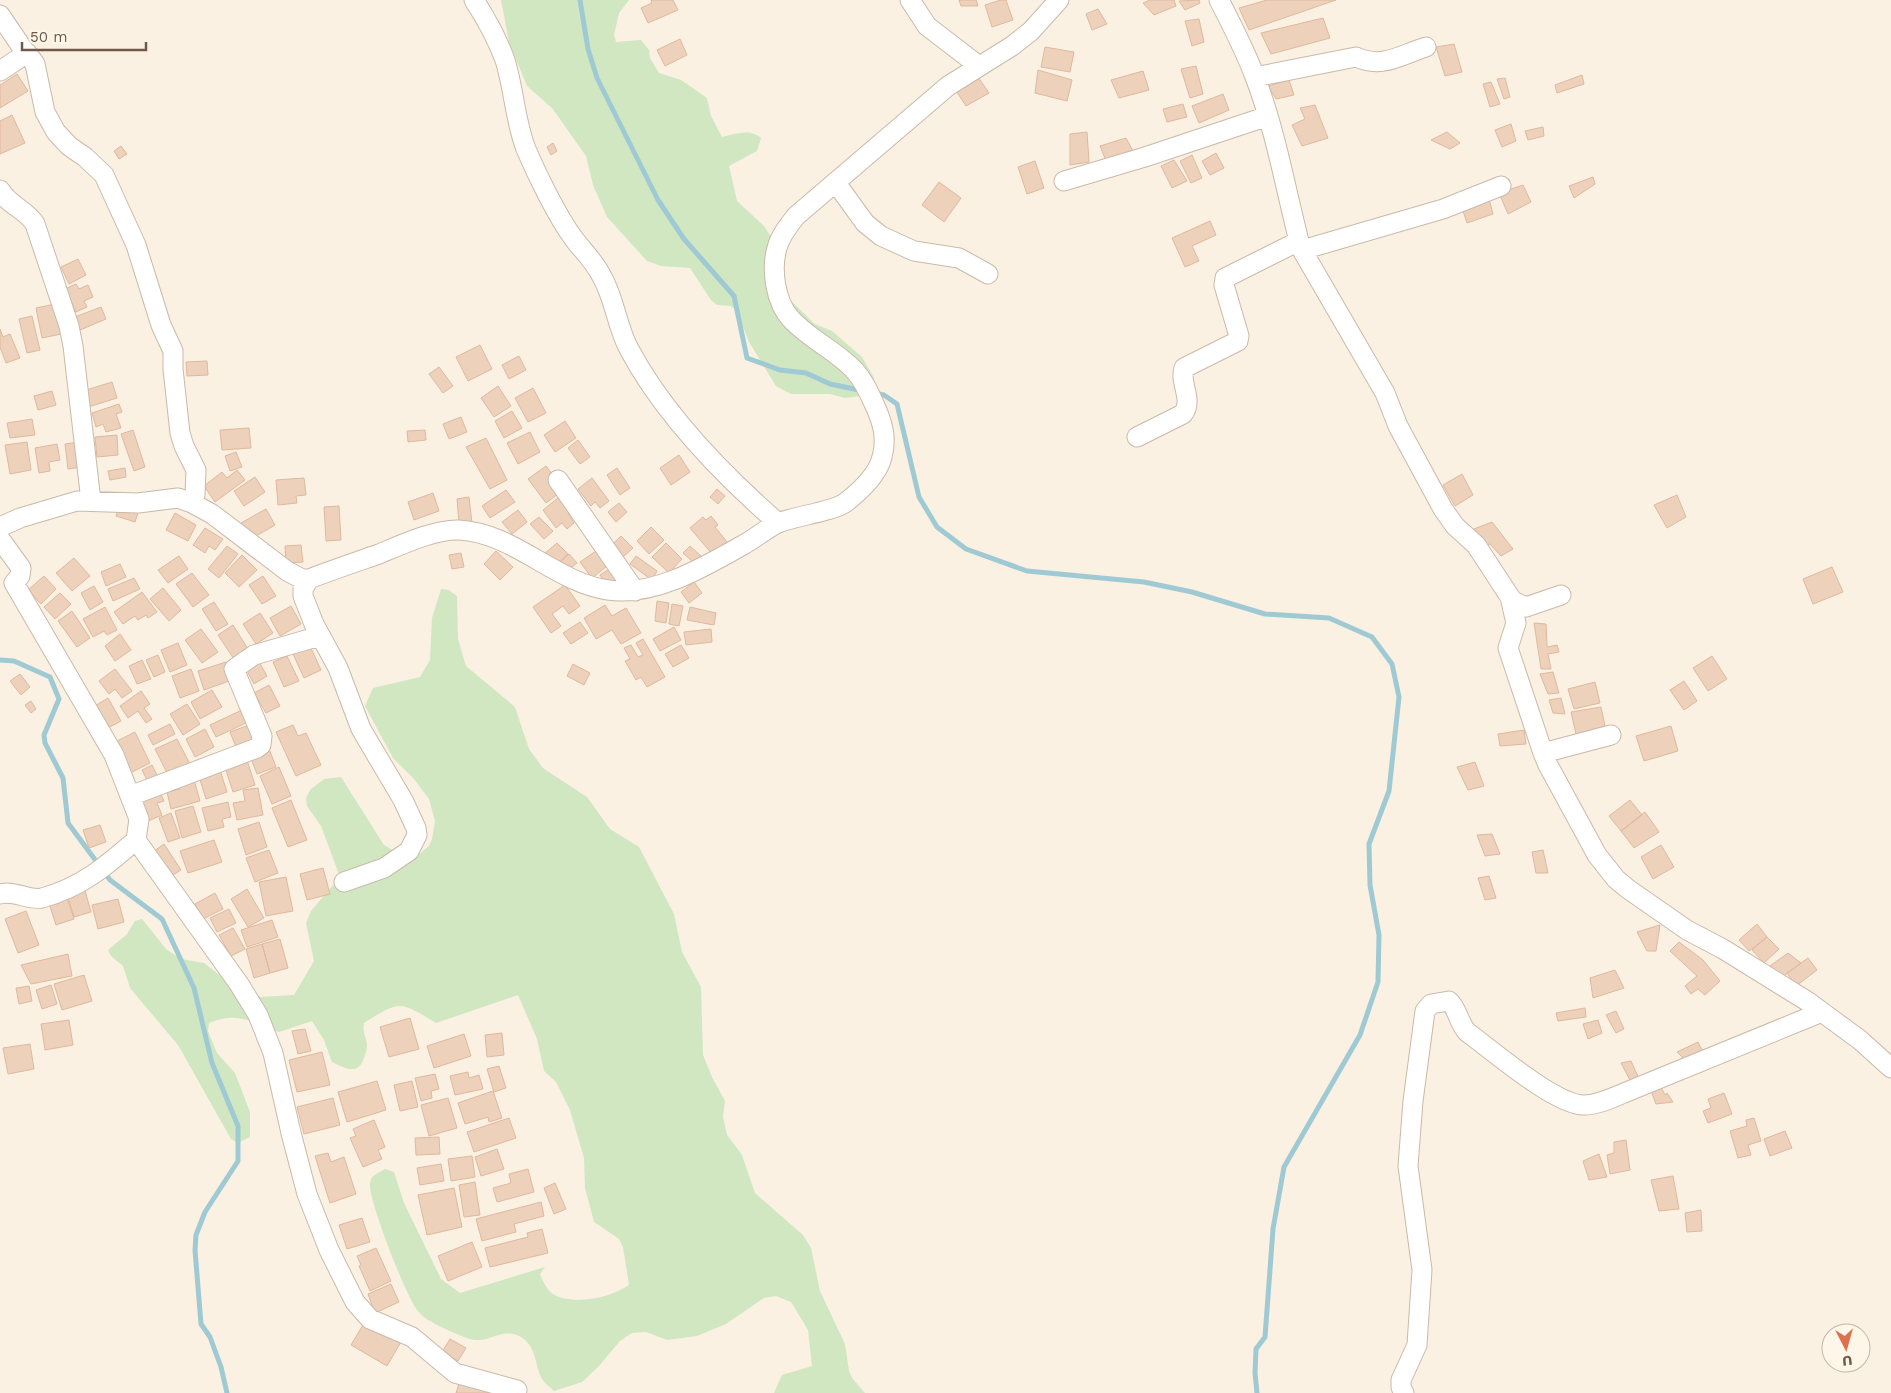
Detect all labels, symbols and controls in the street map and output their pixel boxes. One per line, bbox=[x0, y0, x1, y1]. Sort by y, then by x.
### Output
scale bar bbox=[22, 20, 146, 52]
text: 50 m bbox=[30, 28, 67, 46]
north arrow bbox=[1821, 1323, 1871, 1373]
text: U bbox=[1842, 1352, 1853, 1369]

